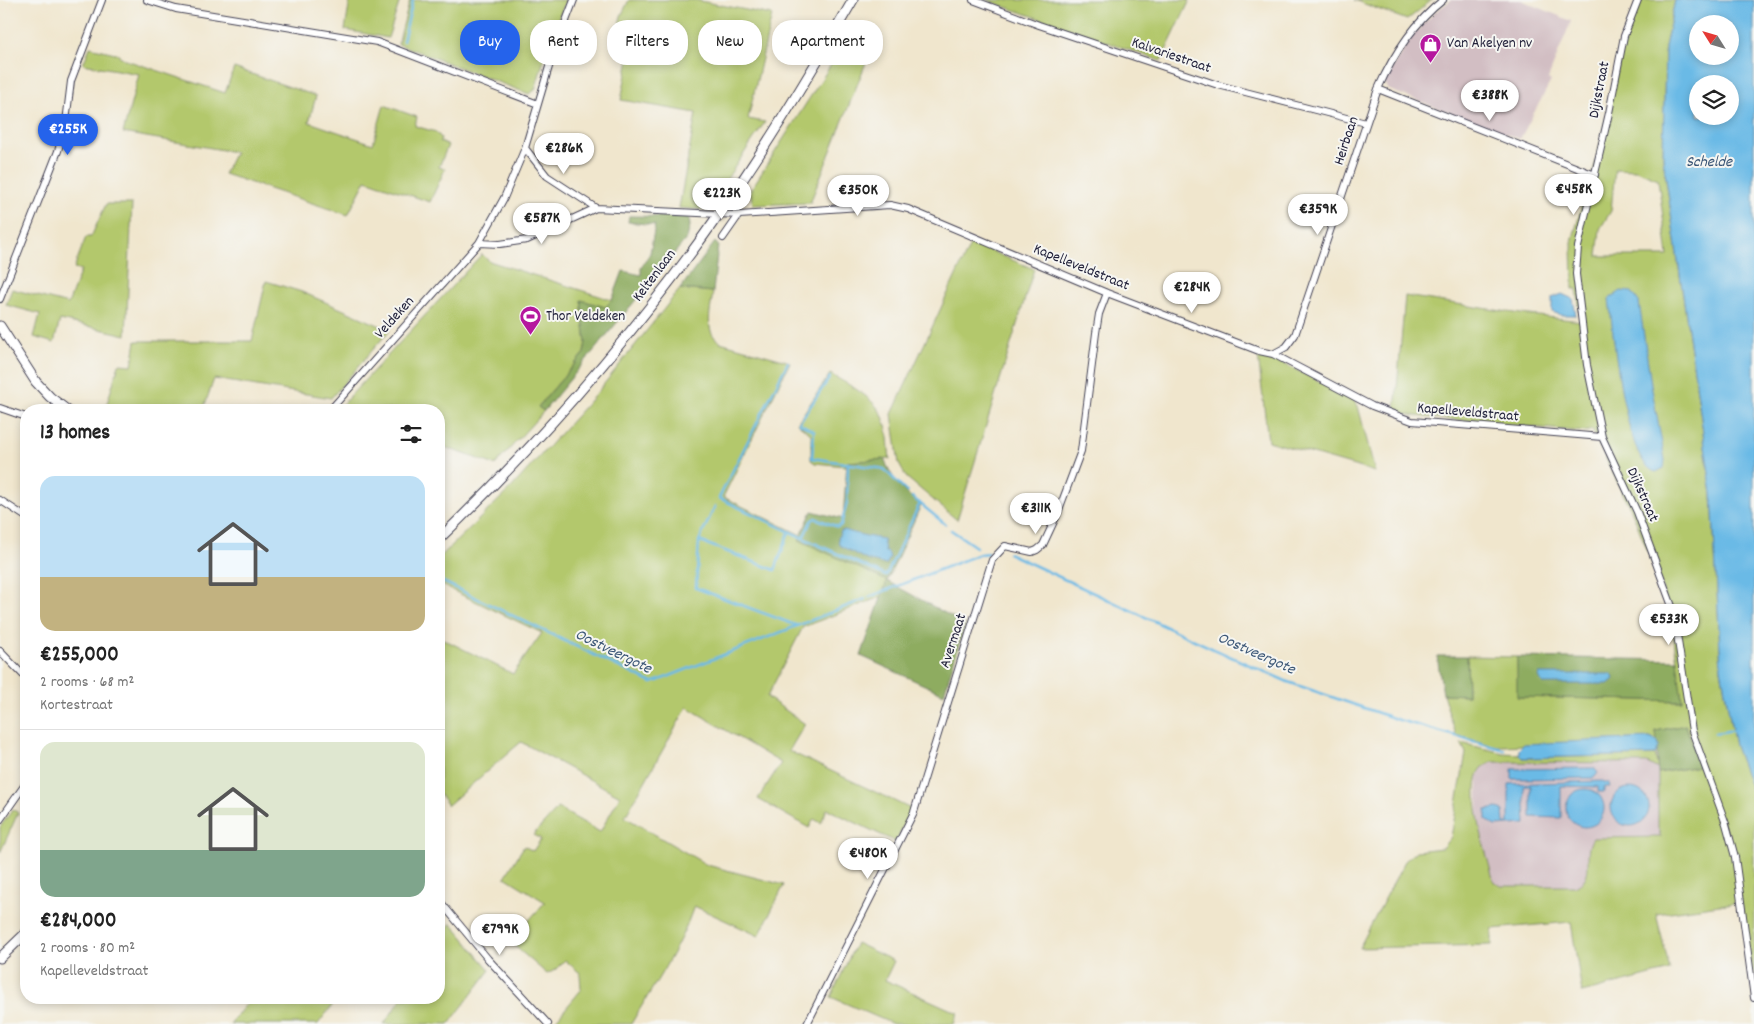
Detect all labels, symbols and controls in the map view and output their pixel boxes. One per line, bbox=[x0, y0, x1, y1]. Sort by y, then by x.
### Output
north arrow bbox=[1689, 15, 1739, 65]
map controls bbox=[1689, 15, 1739, 125]
chip: Buy bbox=[460, 20, 520, 65]
chip: Rent bbox=[530, 20, 597, 65]
chip: Filters bbox=[607, 20, 688, 65]
chip: New bbox=[698, 20, 762, 65]
chip: Apartment bbox=[772, 20, 883, 65]
street label: Kalvariestraat bbox=[1128, 32, 1214, 80]
shop icon: Van Akelyen nv bbox=[1419, 32, 1443, 63]
place label: Van Akelyen nv bbox=[1447, 33, 1533, 55]
street label: Dijkstraat bbox=[1584, 59, 1616, 120]
button: layers bbox=[1689, 75, 1739, 125]
pin: €388K bbox=[1455, 80, 1525, 122]
text: €388K bbox=[1472, 84, 1508, 107]
pin: €255K bbox=[33, 114, 103, 156]
street label: Heirbaan bbox=[1329, 114, 1365, 168]
text: €255K bbox=[49, 118, 87, 141]
pin: €286K bbox=[529, 132, 599, 175]
text: €286K bbox=[545, 137, 583, 160]
water label: Schelde bbox=[1686, 151, 1733, 174]
pin: €350K bbox=[823, 174, 893, 217]
pin: €458K bbox=[1539, 174, 1609, 216]
pin: €223K bbox=[687, 178, 757, 220]
text: €458K bbox=[1556, 178, 1592, 201]
text: €350K bbox=[838, 179, 878, 202]
text: €223K bbox=[703, 182, 741, 205]
pin: €359K bbox=[1283, 194, 1353, 236]
text: €359K bbox=[1299, 198, 1337, 221]
pin: €587K bbox=[507, 202, 577, 245]
text: €587K bbox=[524, 207, 560, 230]
street label: Kapelleveldstraat bbox=[1030, 239, 1133, 297]
street label: Keltenlaan bbox=[628, 245, 682, 307]
pin: €284K bbox=[1157, 272, 1227, 314]
text: €284K bbox=[1174, 276, 1210, 299]
street label: Veldeken bbox=[370, 292, 420, 344]
sports icon: Thor Veldeken bbox=[518, 305, 542, 336]
place label: Thor Veldeken bbox=[546, 306, 625, 328]
street label: Kapelleveldstraat bbox=[1416, 398, 1520, 428]
text: 13 homes bbox=[40, 419, 110, 449]
icon: filters bbox=[397, 420, 425, 448]
street label: Dijkstraat bbox=[1620, 464, 1664, 526]
pin: €311K bbox=[1001, 492, 1071, 535]
text: €311K bbox=[1021, 497, 1051, 520]
icon: home bbox=[188, 509, 278, 599]
pin: €533K bbox=[1634, 604, 1704, 646]
text: €533K bbox=[1650, 608, 1688, 631]
street label: Avermaat bbox=[935, 610, 973, 671]
water label: Oostveergote bbox=[571, 624, 656, 681]
water label: Oostveergote bbox=[1214, 627, 1299, 682]
text: €255,000 bbox=[40, 641, 119, 671]
text: 2 rooms · 68 m² bbox=[40, 671, 134, 694]
text: Kortestraat bbox=[40, 694, 113, 717]
icon: home bbox=[188, 774, 278, 864]
pin: €480K bbox=[833, 838, 903, 880]
text: €480K bbox=[849, 842, 887, 865]
text: €284,000 bbox=[40, 907, 116, 937]
pin: €799K bbox=[465, 914, 535, 956]
text: €799K bbox=[481, 918, 519, 941]
text: 2 rooms · 80 m² bbox=[40, 937, 135, 960]
text: Kapelleveldstraat bbox=[40, 960, 148, 983]

